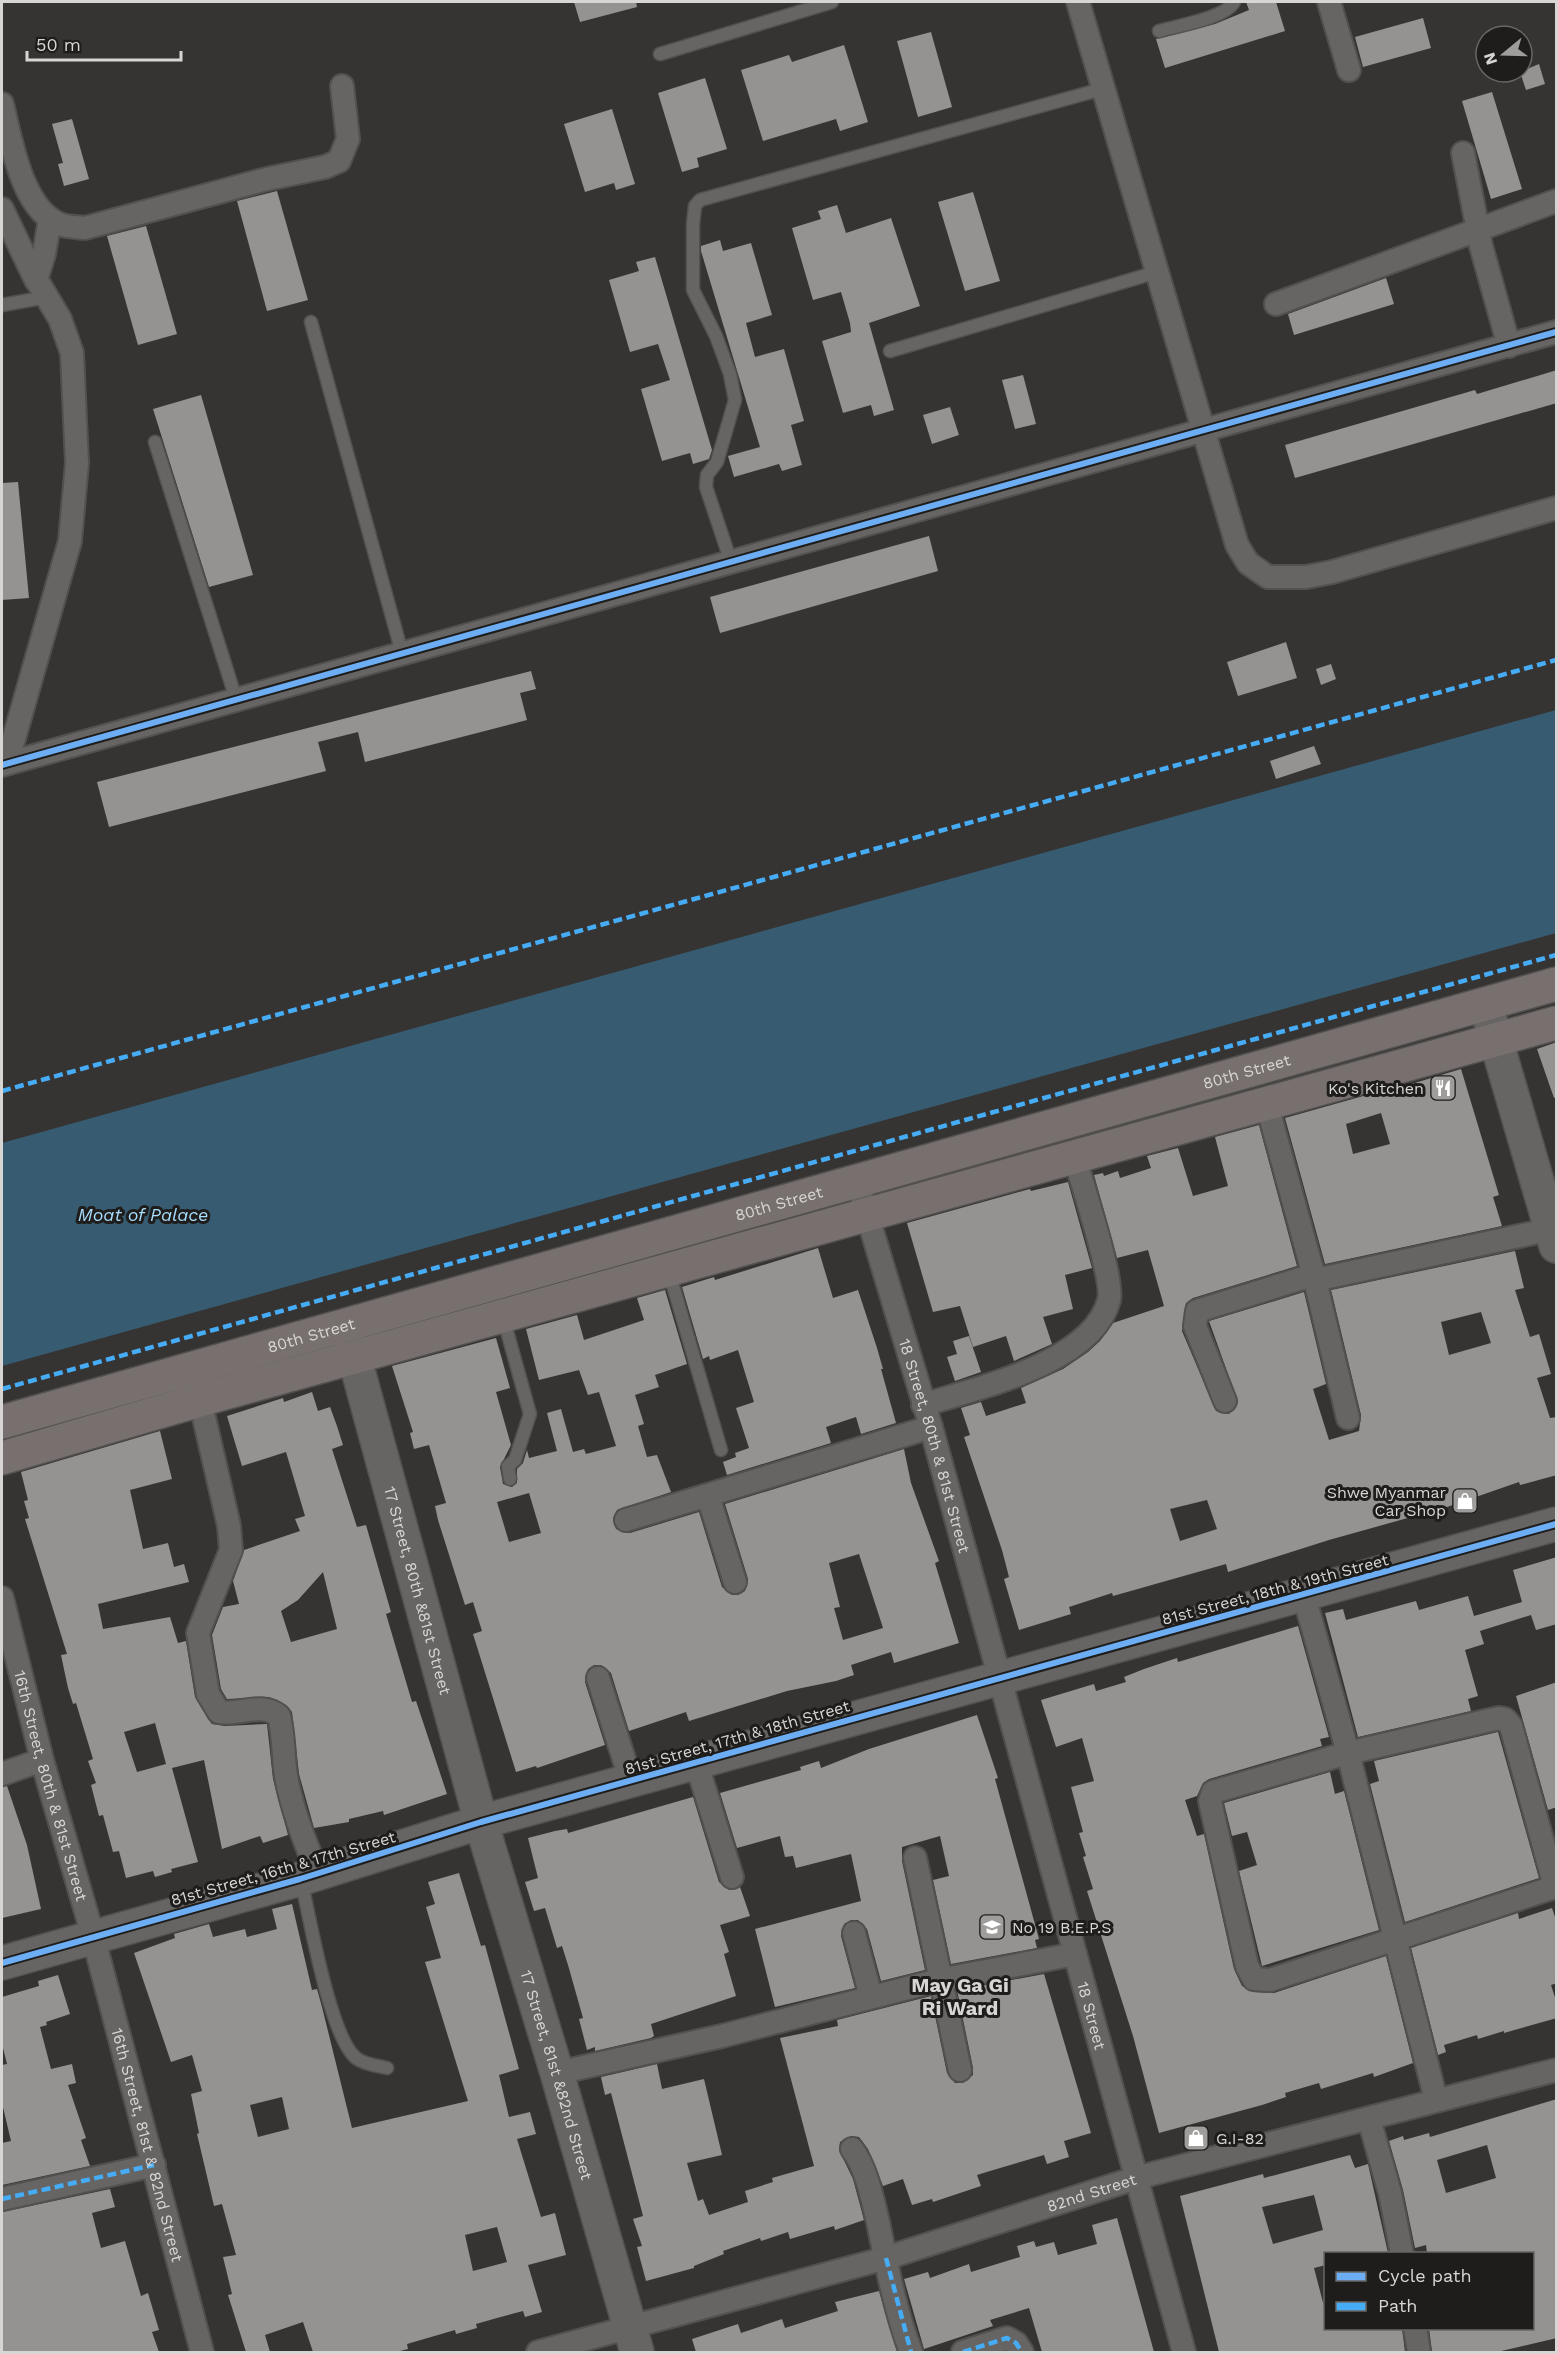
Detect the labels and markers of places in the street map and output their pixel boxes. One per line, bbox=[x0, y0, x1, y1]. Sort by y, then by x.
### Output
restaurant icon: Ko's Kitchen bbox=[1428, 1073, 1458, 1103]
place label: Ko's Kitchen bbox=[1328, 1079, 1424, 1098]
place label: Shwe Myanmar Car Shop bbox=[1327, 1483, 1446, 1520]
shop icon: Shwe Myanmar Car Shop bbox=[1450, 1486, 1480, 1516]
school or university icon: No 19 B.E.P.S bbox=[977, 1912, 1007, 1942]
place label: No 19 B.E.P.S bbox=[1012, 1918, 1111, 1937]
shop icon: G.I-82 bbox=[1181, 2123, 1211, 2153]
place label: G.I-82 bbox=[1216, 2129, 1264, 2148]

